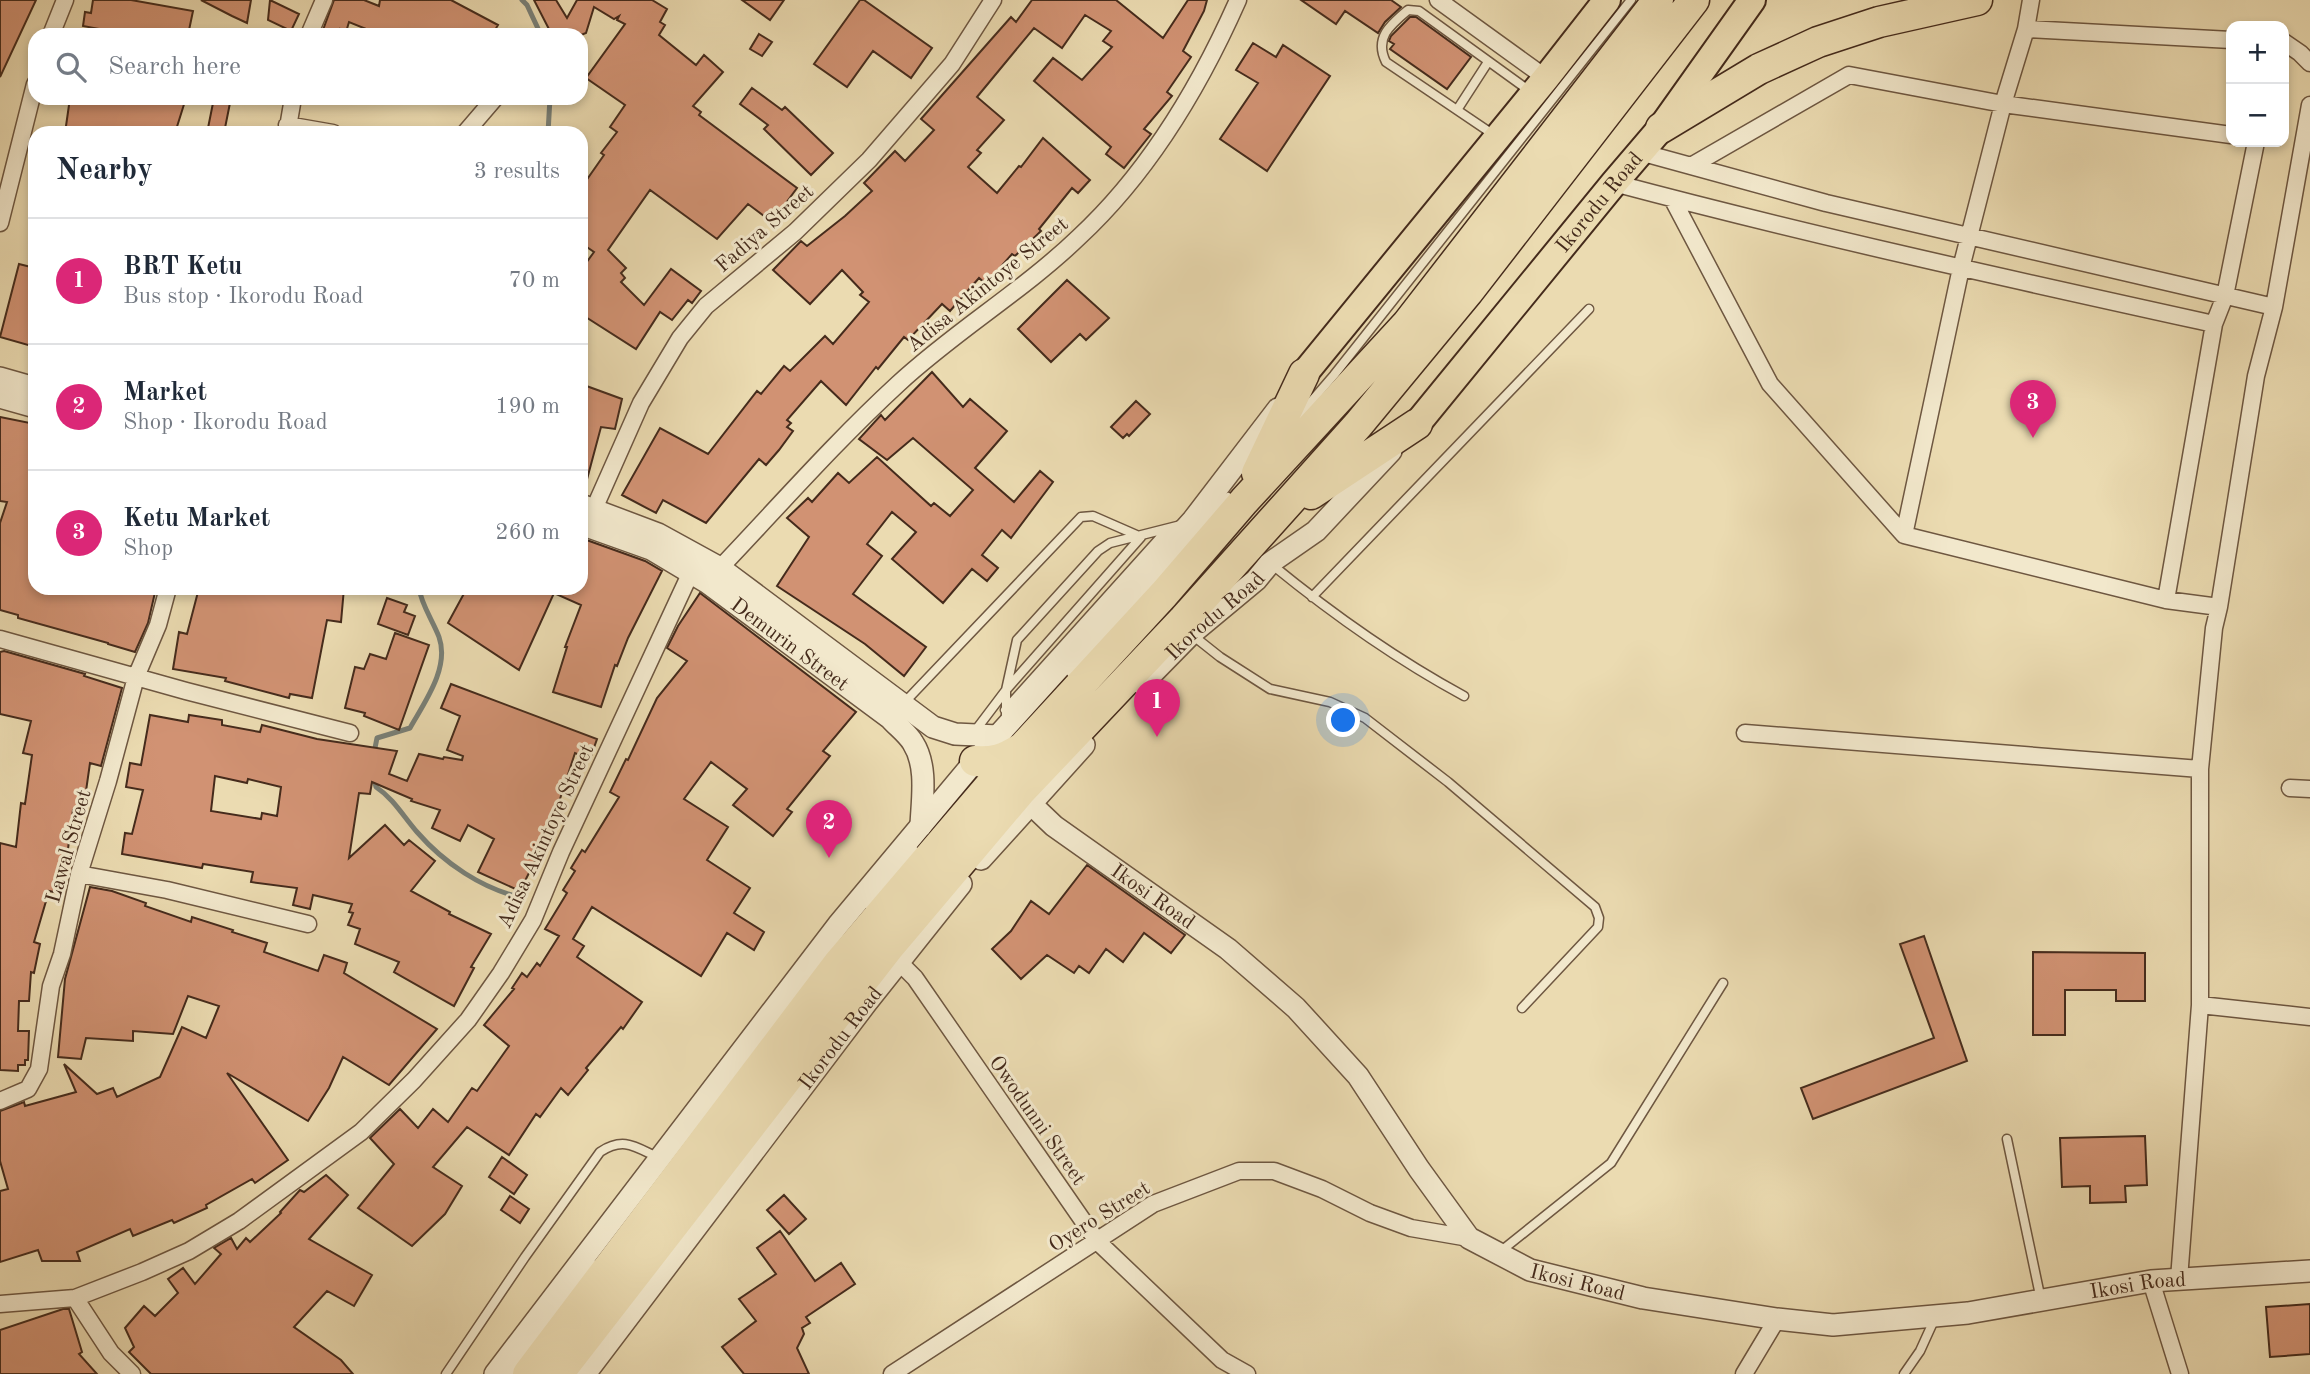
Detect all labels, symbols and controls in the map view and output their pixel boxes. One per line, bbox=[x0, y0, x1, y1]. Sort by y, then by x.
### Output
map controls bbox=[2226, 21, 2289, 147]
button: + bbox=[2226, 21, 2289, 84]
search box bbox=[28, 28, 588, 105]
icon: search bbox=[52, 48, 90, 86]
text: Search here bbox=[108, 54, 241, 80]
button: − bbox=[2226, 84, 2289, 147]
street label: Ikorodu Road bbox=[1553, 149, 1648, 257]
text: Nearby bbox=[56, 156, 153, 186]
text: 3 results bbox=[474, 160, 560, 183]
street label: Fadiya Street bbox=[712, 181, 818, 277]
street label: Adisa Akintoye Street bbox=[903, 214, 1073, 357]
text: BRT Ketu bbox=[123, 254, 242, 280]
text: 1 bbox=[72, 269, 86, 292]
text: 70 m bbox=[509, 269, 560, 292]
text: Bus stop · Ikorodu Road bbox=[123, 285, 364, 308]
text: Market bbox=[123, 380, 207, 406]
pin: 3 bbox=[2010, 380, 2056, 438]
text: 2 bbox=[72, 395, 86, 418]
text: 190 m bbox=[495, 395, 560, 418]
text: Shop · Ikorodu Road bbox=[123, 411, 328, 434]
text: Ketu Market bbox=[123, 506, 270, 532]
text: 3 bbox=[72, 521, 86, 544]
text: 260 m bbox=[495, 521, 560, 544]
text: Shop bbox=[123, 537, 173, 560]
street label: Ikorodu Road bbox=[1162, 569, 1270, 665]
street label: Demurin Street bbox=[726, 595, 852, 696]
pin: 1 bbox=[1134, 679, 1180, 737]
your location bbox=[1326, 703, 1360, 737]
street label: Adisa Akintoye Street bbox=[494, 741, 598, 932]
street label: Lawal Street bbox=[43, 787, 96, 906]
pin: 2 bbox=[806, 800, 852, 858]
street label: Ikosi Road bbox=[1107, 861, 1198, 934]
street label: Ikorodu Road bbox=[795, 983, 887, 1094]
street label: Owodunni Street bbox=[984, 1052, 1089, 1189]
street label: Oyero Street bbox=[1045, 1178, 1154, 1257]
street label: Ikosi Road bbox=[1528, 1261, 1627, 1305]
street label: Ikosi Road bbox=[2088, 1270, 2187, 1304]

